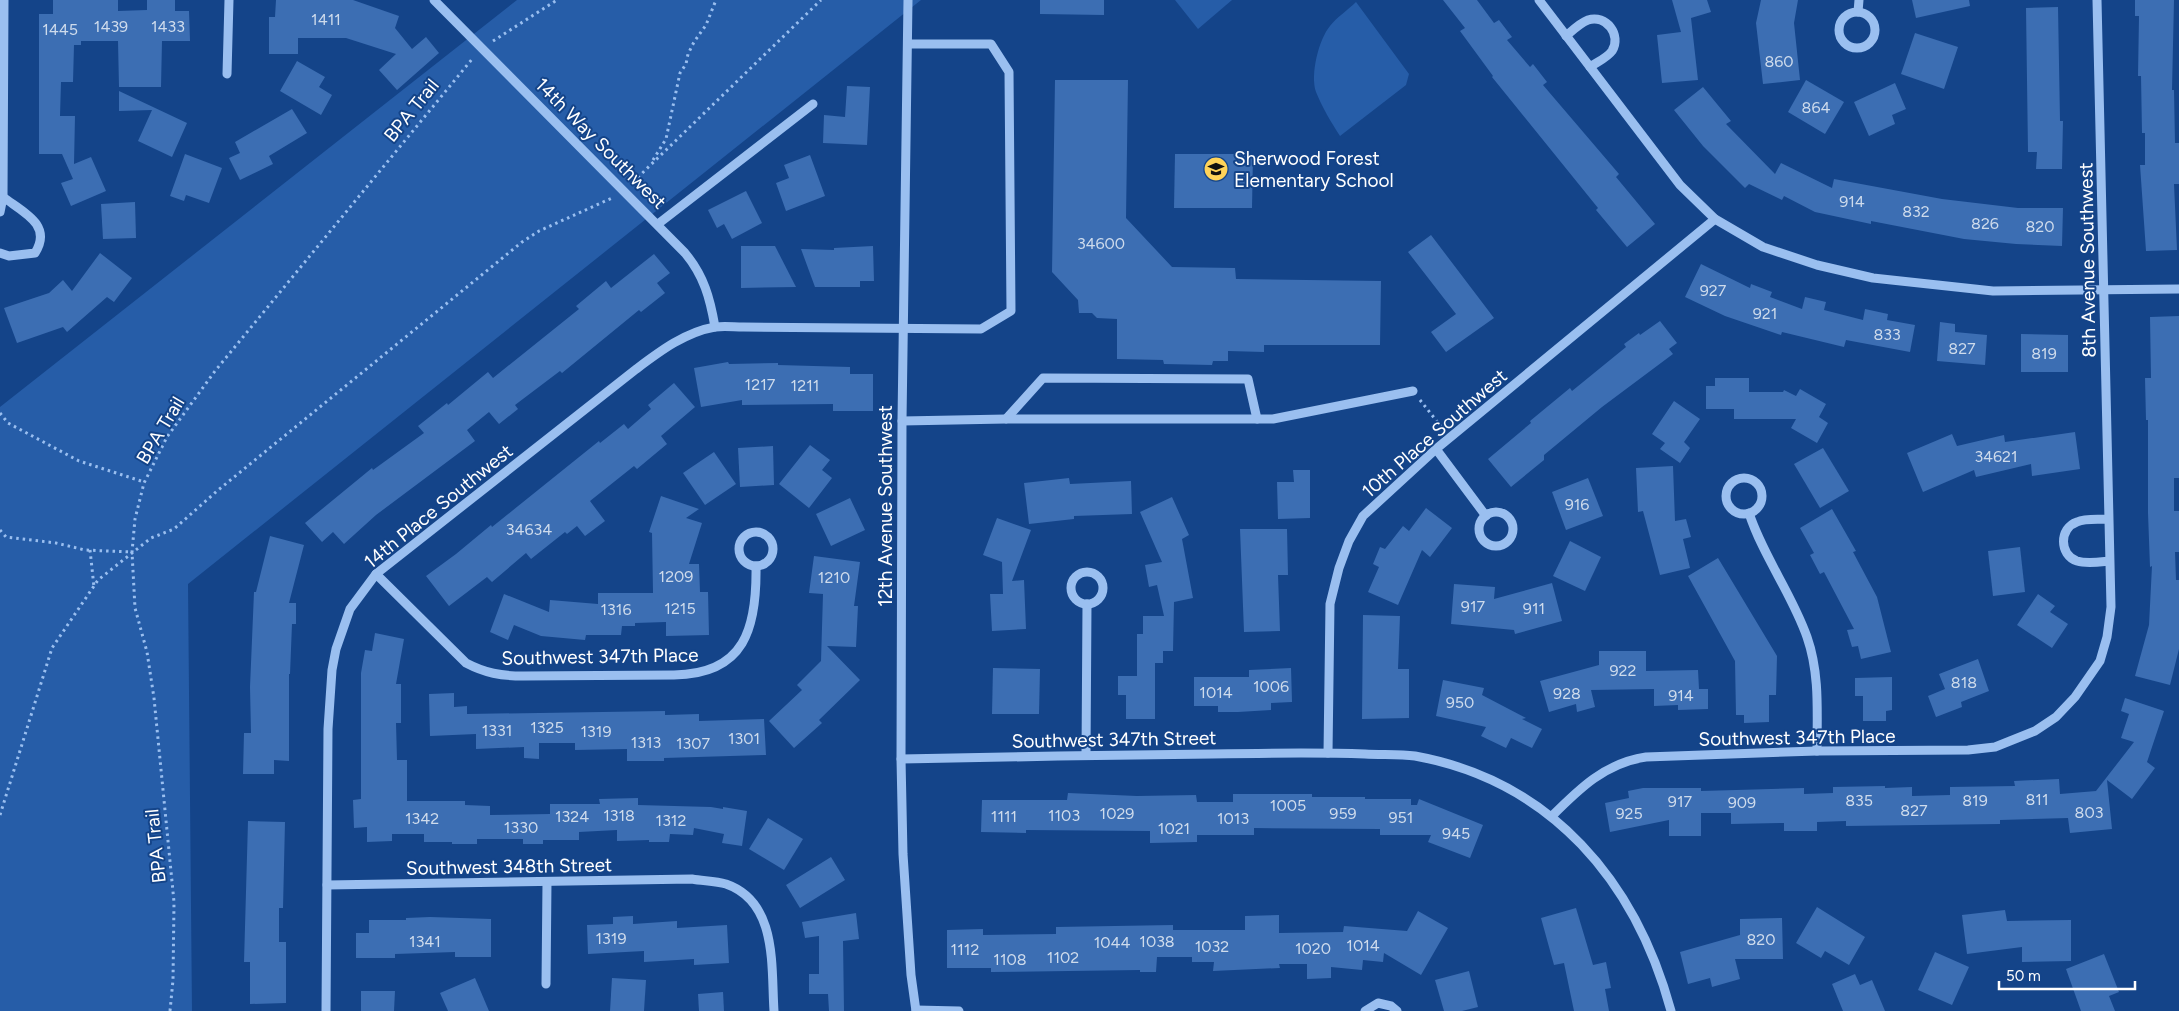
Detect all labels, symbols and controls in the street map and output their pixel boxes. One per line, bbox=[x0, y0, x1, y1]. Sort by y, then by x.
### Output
house number: 1411 bbox=[311, 10, 341, 29]
house number: 1439 bbox=[94, 17, 128, 36]
house number: 1433 bbox=[151, 17, 185, 36]
house number: 1445 bbox=[42, 20, 78, 39]
house number: 860 bbox=[1764, 52, 1794, 71]
street label: 14th Way Southwest bbox=[530, 73, 671, 214]
street label: BPA Trail bbox=[379, 74, 444, 146]
house number: 864 bbox=[1802, 98, 1830, 117]
place label: Sherwood Forest Elementary School bbox=[1234, 147, 1394, 192]
school or university icon: Sherwood Forest Elementary School bbox=[1203, 156, 1229, 182]
street label: 8th Avenue Southwest bbox=[2074, 162, 2101, 358]
house number: 914 bbox=[1839, 192, 1865, 211]
house number: 832 bbox=[1902, 202, 1930, 221]
house number: 826 bbox=[1971, 214, 1999, 233]
house number: 820 bbox=[2025, 217, 2055, 236]
house number: 34600 bbox=[1077, 234, 1125, 253]
house number: 927 bbox=[1700, 281, 1727, 300]
house number: 921 bbox=[1753, 304, 1777, 323]
house number: 833 bbox=[1873, 325, 1901, 344]
house number: 827 bbox=[1948, 339, 1976, 358]
house number: 819 bbox=[2031, 344, 2057, 363]
street label: 10th Place Southwest bbox=[1357, 364, 1512, 503]
house number: 1217 bbox=[745, 375, 776, 394]
house number: 1211 bbox=[791, 376, 819, 395]
street label: BPA Trail bbox=[131, 392, 189, 468]
street label: 12th Avenue Southwest bbox=[874, 405, 897, 607]
street label: 14th Place Southwest bbox=[359, 439, 517, 573]
house number: 34621 bbox=[1974, 447, 2018, 466]
house number: 916 bbox=[1565, 495, 1589, 514]
house number: 34634 bbox=[506, 520, 552, 539]
house number: 1209 bbox=[659, 567, 693, 586]
house number: 1210 bbox=[818, 568, 850, 587]
house number: 917 bbox=[1461, 597, 1486, 616]
house number: 1215 bbox=[664, 599, 696, 618]
house number: 911 bbox=[1523, 599, 1545, 618]
house number: 1316 bbox=[601, 600, 631, 619]
street label: Southwest 347th Place bbox=[501, 643, 699, 670]
house number: 922 bbox=[1610, 661, 1636, 680]
house number: 818 bbox=[1951, 673, 1977, 692]
house number: 1006 bbox=[1253, 677, 1289, 696]
house number: 1014 bbox=[1199, 683, 1233, 702]
house number: 928 bbox=[1553, 684, 1581, 703]
house number: 914 bbox=[1668, 686, 1694, 705]
house number: 950 bbox=[1446, 693, 1474, 712]
house number: 1325 bbox=[530, 718, 564, 737]
house number: 1331 bbox=[482, 721, 512, 740]
house number: 1319 bbox=[581, 722, 611, 741]
street label: Southwest 347th Place bbox=[1698, 724, 1896, 751]
street label: Southwest 347th Street bbox=[1011, 726, 1217, 753]
house number: 1301 bbox=[728, 729, 760, 748]
house number: 1313 bbox=[631, 733, 661, 752]
house number: 1307 bbox=[676, 734, 710, 753]
house number: 811 bbox=[2025, 790, 2049, 809]
house number: 835 bbox=[1845, 791, 1873, 810]
house number: 819 bbox=[1962, 791, 1988, 810]
house number: 917 bbox=[1668, 792, 1693, 811]
house number: 909 bbox=[1728, 793, 1756, 812]
house number: 1005 bbox=[1270, 796, 1306, 815]
house number: 827 bbox=[1900, 801, 1928, 820]
house number: 803 bbox=[2075, 803, 2103, 822]
house number: 1029 bbox=[1100, 804, 1134, 823]
house number: 959 bbox=[1329, 804, 1357, 823]
house number: 925 bbox=[1615, 804, 1643, 823]
house number: 1318 bbox=[603, 806, 635, 825]
house number: 1103 bbox=[1048, 806, 1080, 825]
house number: 1324 bbox=[555, 807, 589, 826]
house number: 1111 bbox=[991, 807, 1017, 826]
street label: BPA Trail bbox=[140, 808, 171, 884]
house number: 951 bbox=[1389, 808, 1413, 827]
house number: 1342 bbox=[405, 809, 439, 828]
house number: 1013 bbox=[1217, 809, 1249, 828]
house number: 1312 bbox=[656, 811, 686, 830]
house number: 1330 bbox=[504, 818, 538, 837]
house number: 1021 bbox=[1158, 819, 1190, 838]
house number: 945 bbox=[1442, 824, 1470, 843]
street label: Southwest 348th Street bbox=[406, 853, 612, 880]
house number: 1319 bbox=[596, 929, 626, 948]
house number: 820 bbox=[1746, 930, 1776, 949]
house number: 1341 bbox=[409, 932, 441, 951]
house number: 1038 bbox=[1139, 932, 1175, 951]
house number: 1044 bbox=[1094, 933, 1130, 952]
house number: 1014 bbox=[1346, 936, 1380, 955]
house number: 1032 bbox=[1195, 937, 1229, 956]
house number: 1020 bbox=[1295, 939, 1331, 958]
house number: 1112 bbox=[951, 940, 979, 959]
house number: 1102 bbox=[1047, 948, 1079, 967]
house number: 1108 bbox=[993, 950, 1027, 969]
scale bar bbox=[1999, 958, 2135, 990]
text: 50 m bbox=[2006, 967, 2041, 985]

